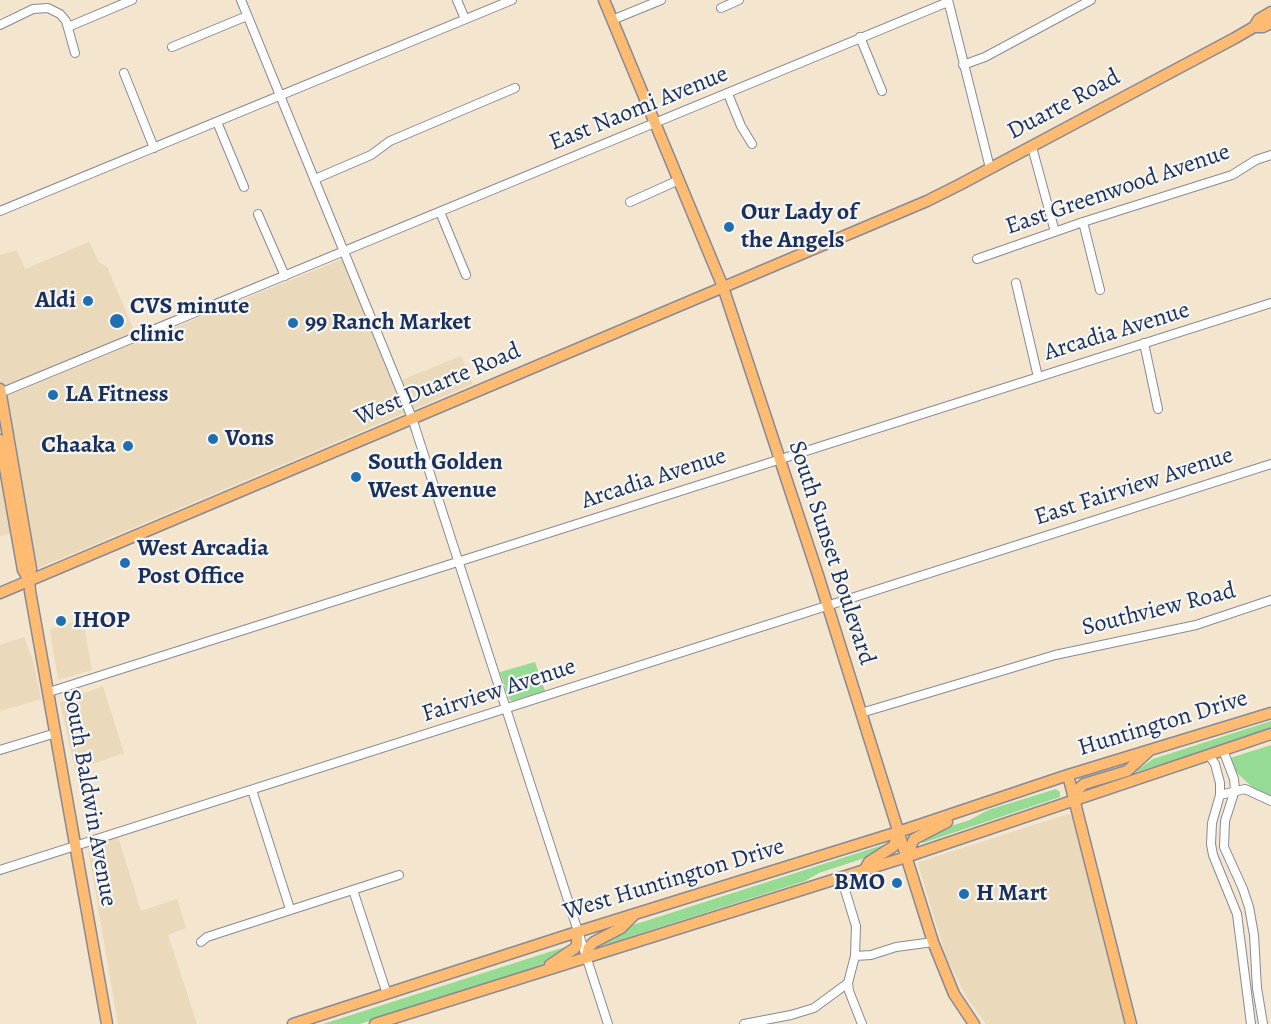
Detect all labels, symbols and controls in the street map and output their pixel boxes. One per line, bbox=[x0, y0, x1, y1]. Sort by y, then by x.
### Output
street label: East Naomi Avenue bbox=[545, 60, 733, 158]
street label: Duarte Road bbox=[1003, 63, 1125, 147]
street label: East Greenwood Avenue bbox=[1002, 138, 1234, 242]
place label: Our Lady of the Angels bbox=[741, 199, 857, 255]
marker: Our Lady of the Angels bbox=[722, 220, 736, 234]
place label: Aldi bbox=[35, 287, 76, 315]
place label: CVS minute clinic bbox=[130, 293, 249, 349]
marker: Aldi bbox=[81, 294, 95, 308]
street label: Arcadia Avenue bbox=[1041, 296, 1193, 368]
place label: 99 Ranch Market bbox=[305, 309, 471, 337]
marker: CVS minute clinic bbox=[108, 312, 126, 330]
marker: 99 Ranch Market bbox=[286, 316, 300, 330]
street label: West Duarte Road bbox=[351, 337, 525, 433]
place label: LA Fitness bbox=[65, 381, 169, 409]
marker: LA Fitness bbox=[46, 388, 60, 402]
place label: Vons bbox=[225, 425, 274, 453]
place label: Chaaka bbox=[41, 432, 116, 460]
marker: Vons bbox=[206, 432, 220, 446]
street label: South Sunset Boulevard bbox=[781, 437, 881, 669]
marker: Chaaka bbox=[121, 439, 135, 453]
street label: East Fairview Avenue bbox=[1031, 441, 1237, 533]
street label: Arcadia Avenue bbox=[578, 442, 730, 516]
place label: South Golden West Avenue bbox=[368, 449, 503, 505]
marker: South Golden West Avenue bbox=[349, 470, 363, 484]
place label: West Arcadia Post Office bbox=[137, 535, 269, 591]
marker: West Arcadia Post Office bbox=[118, 556, 132, 570]
street label: Southview Road bbox=[1079, 577, 1239, 643]
place label: IHOP bbox=[73, 607, 130, 635]
marker: IHOP bbox=[54, 614, 68, 628]
street label: Fairview Avenue bbox=[418, 653, 580, 729]
street label: Huntington Drive bbox=[1075, 685, 1251, 763]
street label: South Baldwin Avenue bbox=[56, 687, 122, 909]
street label: West Huntington Drive bbox=[560, 833, 788, 927]
place label: BMO bbox=[834, 869, 885, 897]
marker: BMO bbox=[890, 876, 904, 890]
place label: H Mart bbox=[976, 880, 1047, 908]
marker: H Mart bbox=[957, 887, 971, 901]

